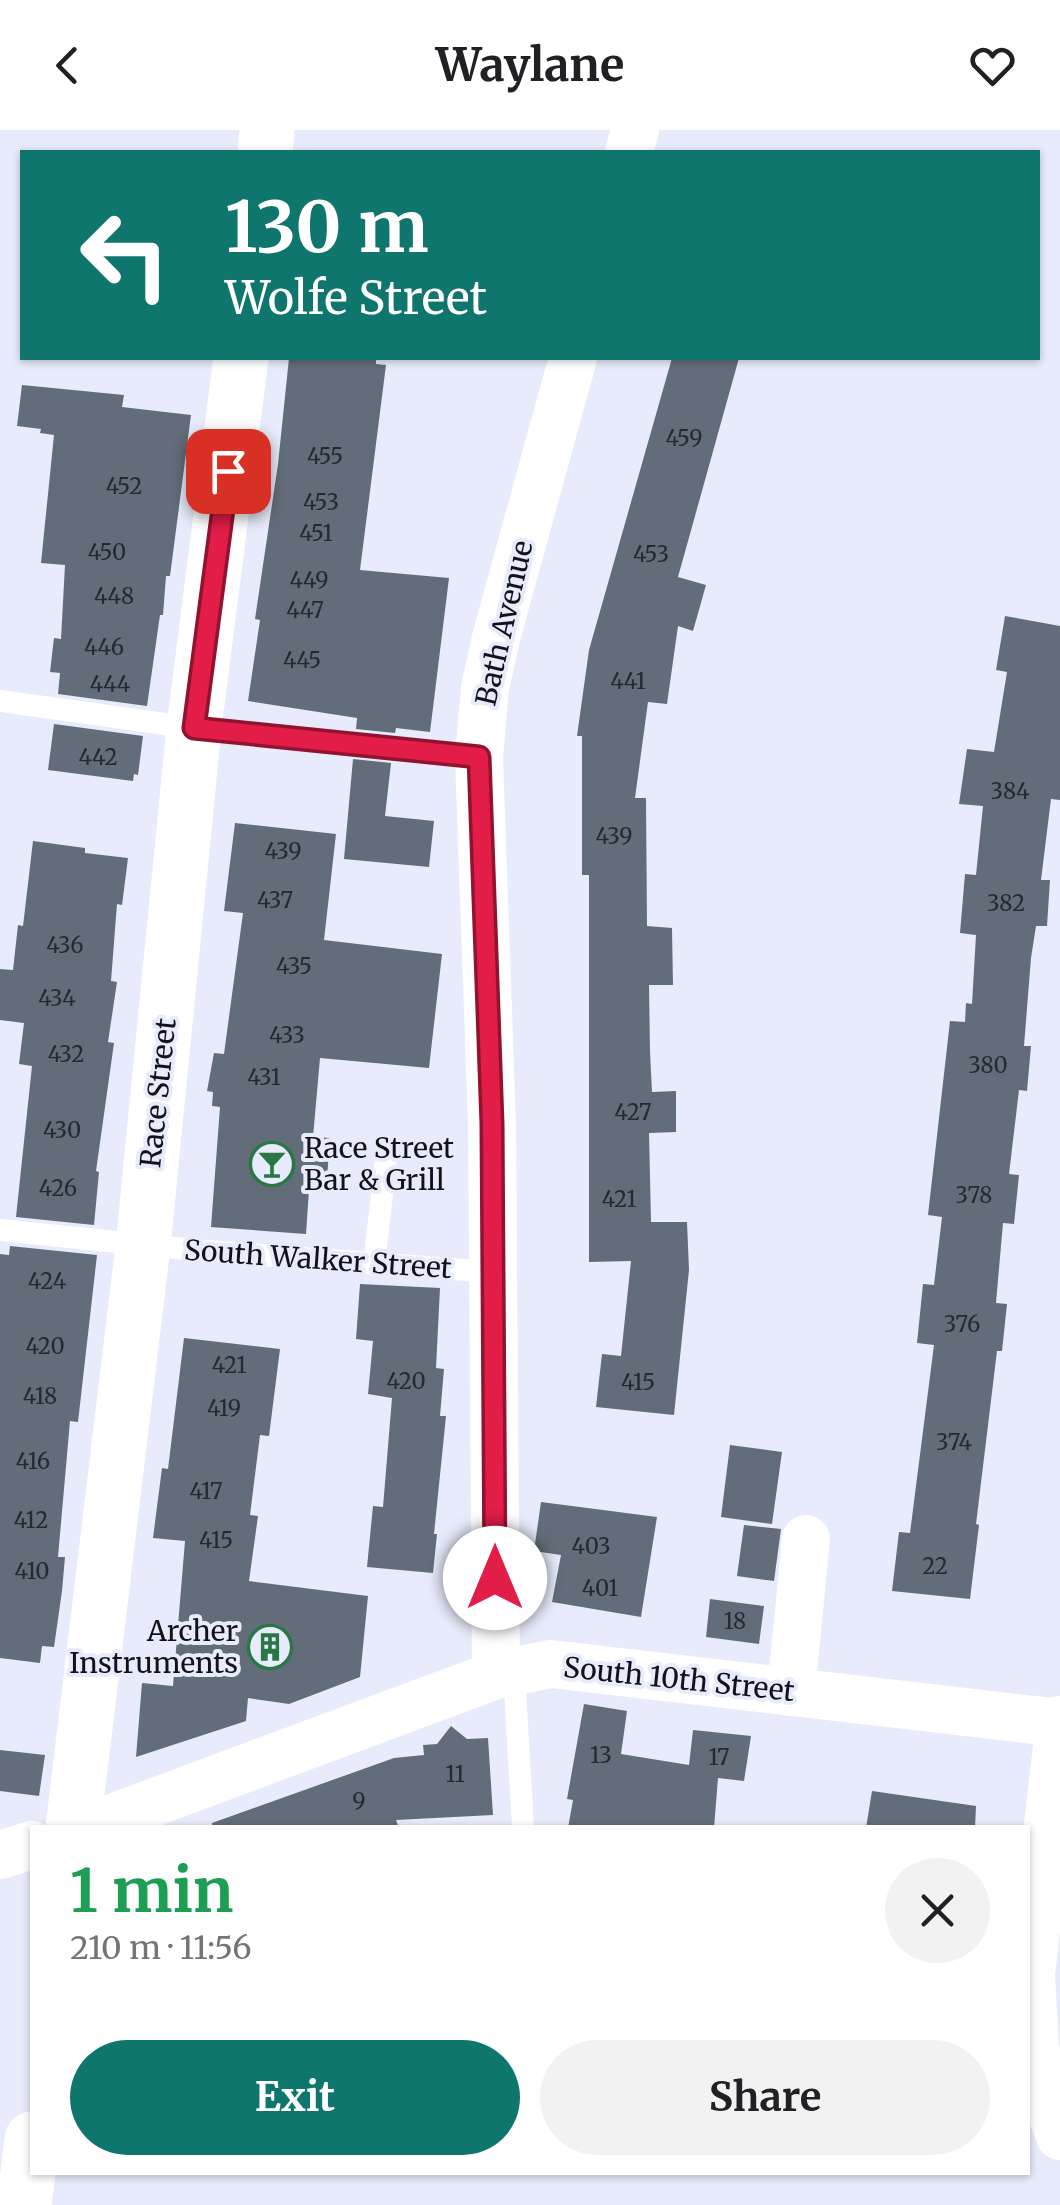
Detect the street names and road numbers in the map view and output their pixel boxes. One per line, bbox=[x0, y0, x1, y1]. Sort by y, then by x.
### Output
street label: Bath Avenue bbox=[468, 537, 540, 709]
street label: Race Street bbox=[132, 1016, 184, 1169]
street label: South Walker Street bbox=[183, 1232, 453, 1286]
street label: South 10th Street bbox=[562, 1649, 796, 1709]

